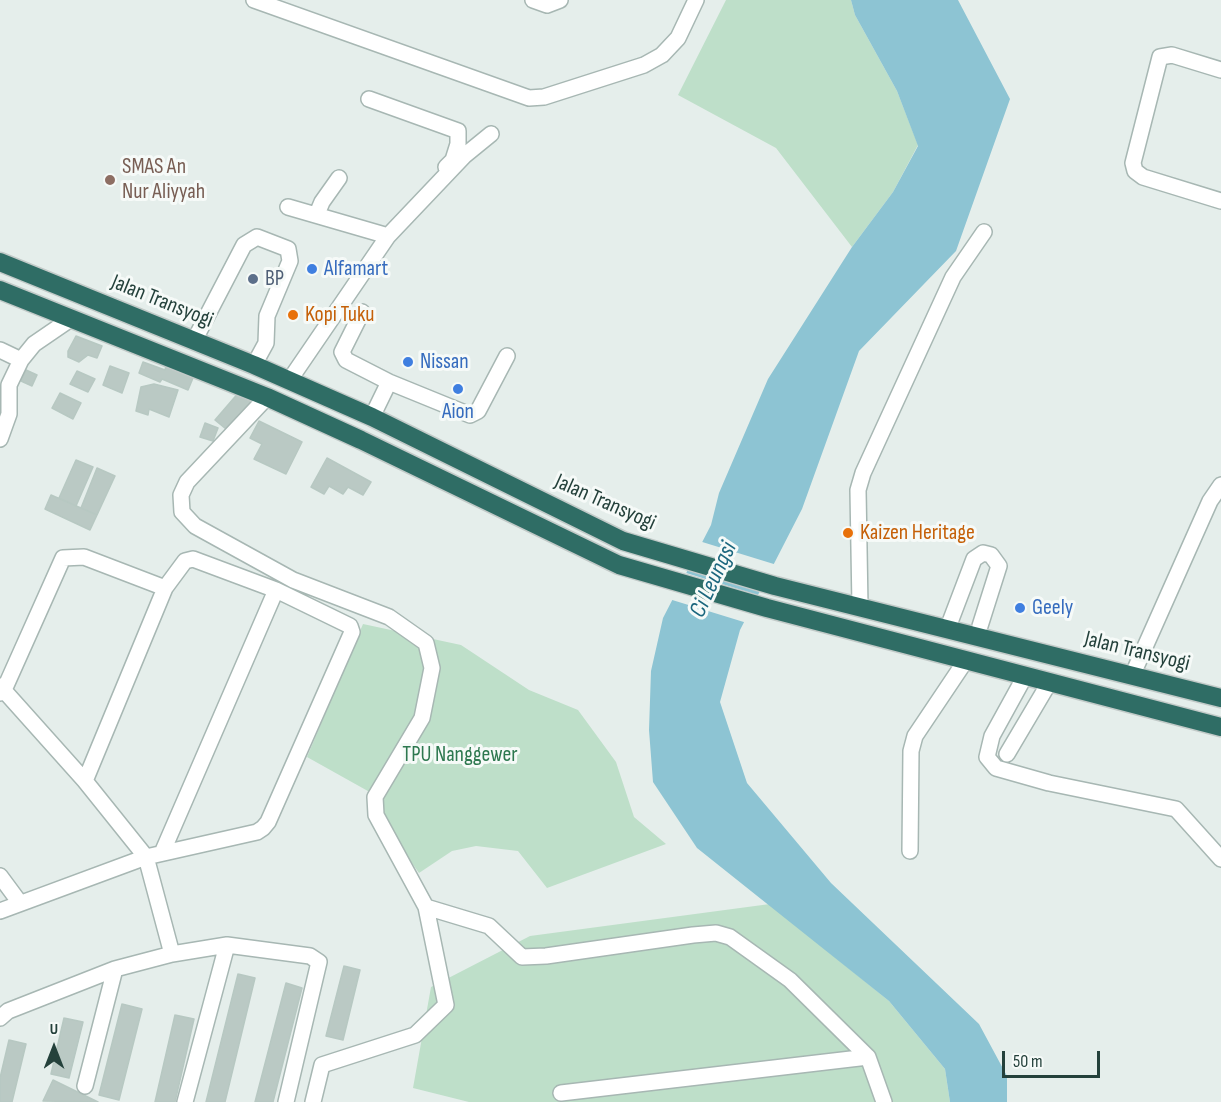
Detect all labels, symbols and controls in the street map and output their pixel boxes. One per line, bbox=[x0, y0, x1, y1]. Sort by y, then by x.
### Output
place label: SMAS An Nur Aliyyah bbox=[122, 154, 205, 206]
marker: SMAS An Nur Aliyyah bbox=[103, 173, 117, 187]
place label: Alfamart bbox=[324, 256, 388, 282]
marker: Alfamart bbox=[305, 262, 319, 276]
place label: BP bbox=[265, 266, 284, 292]
street label: Jalan Transyogi bbox=[107, 270, 217, 334]
marker: BP bbox=[246, 272, 260, 286]
place label: Kopi Tuku bbox=[305, 302, 375, 328]
marker: Kopi Tuku bbox=[286, 308, 300, 322]
place label: Nissan bbox=[420, 349, 469, 375]
marker: Nissan bbox=[401, 355, 415, 369]
marker: Aion bbox=[451, 382, 465, 396]
place label: Aion bbox=[442, 399, 474, 425]
street label: Jalan Transyogi bbox=[550, 469, 660, 537]
place label: Kaizen Heritage bbox=[860, 520, 975, 546]
marker: Kaizen Heritage bbox=[841, 526, 855, 540]
water label: Ci Leungsi bbox=[684, 538, 744, 622]
place label: Geely bbox=[1032, 595, 1073, 621]
marker: Geely bbox=[1013, 601, 1027, 615]
street label: Jalan Transyogi bbox=[1082, 626, 1192, 678]
park label: TPU Nanggewer bbox=[402, 742, 518, 768]
north arrow bbox=[24, 1018, 84, 1078]
text: U bbox=[50, 1020, 58, 1039]
scale bar bbox=[1005, 1039, 1102, 1077]
text: 50 m bbox=[1013, 1051, 1043, 1072]

